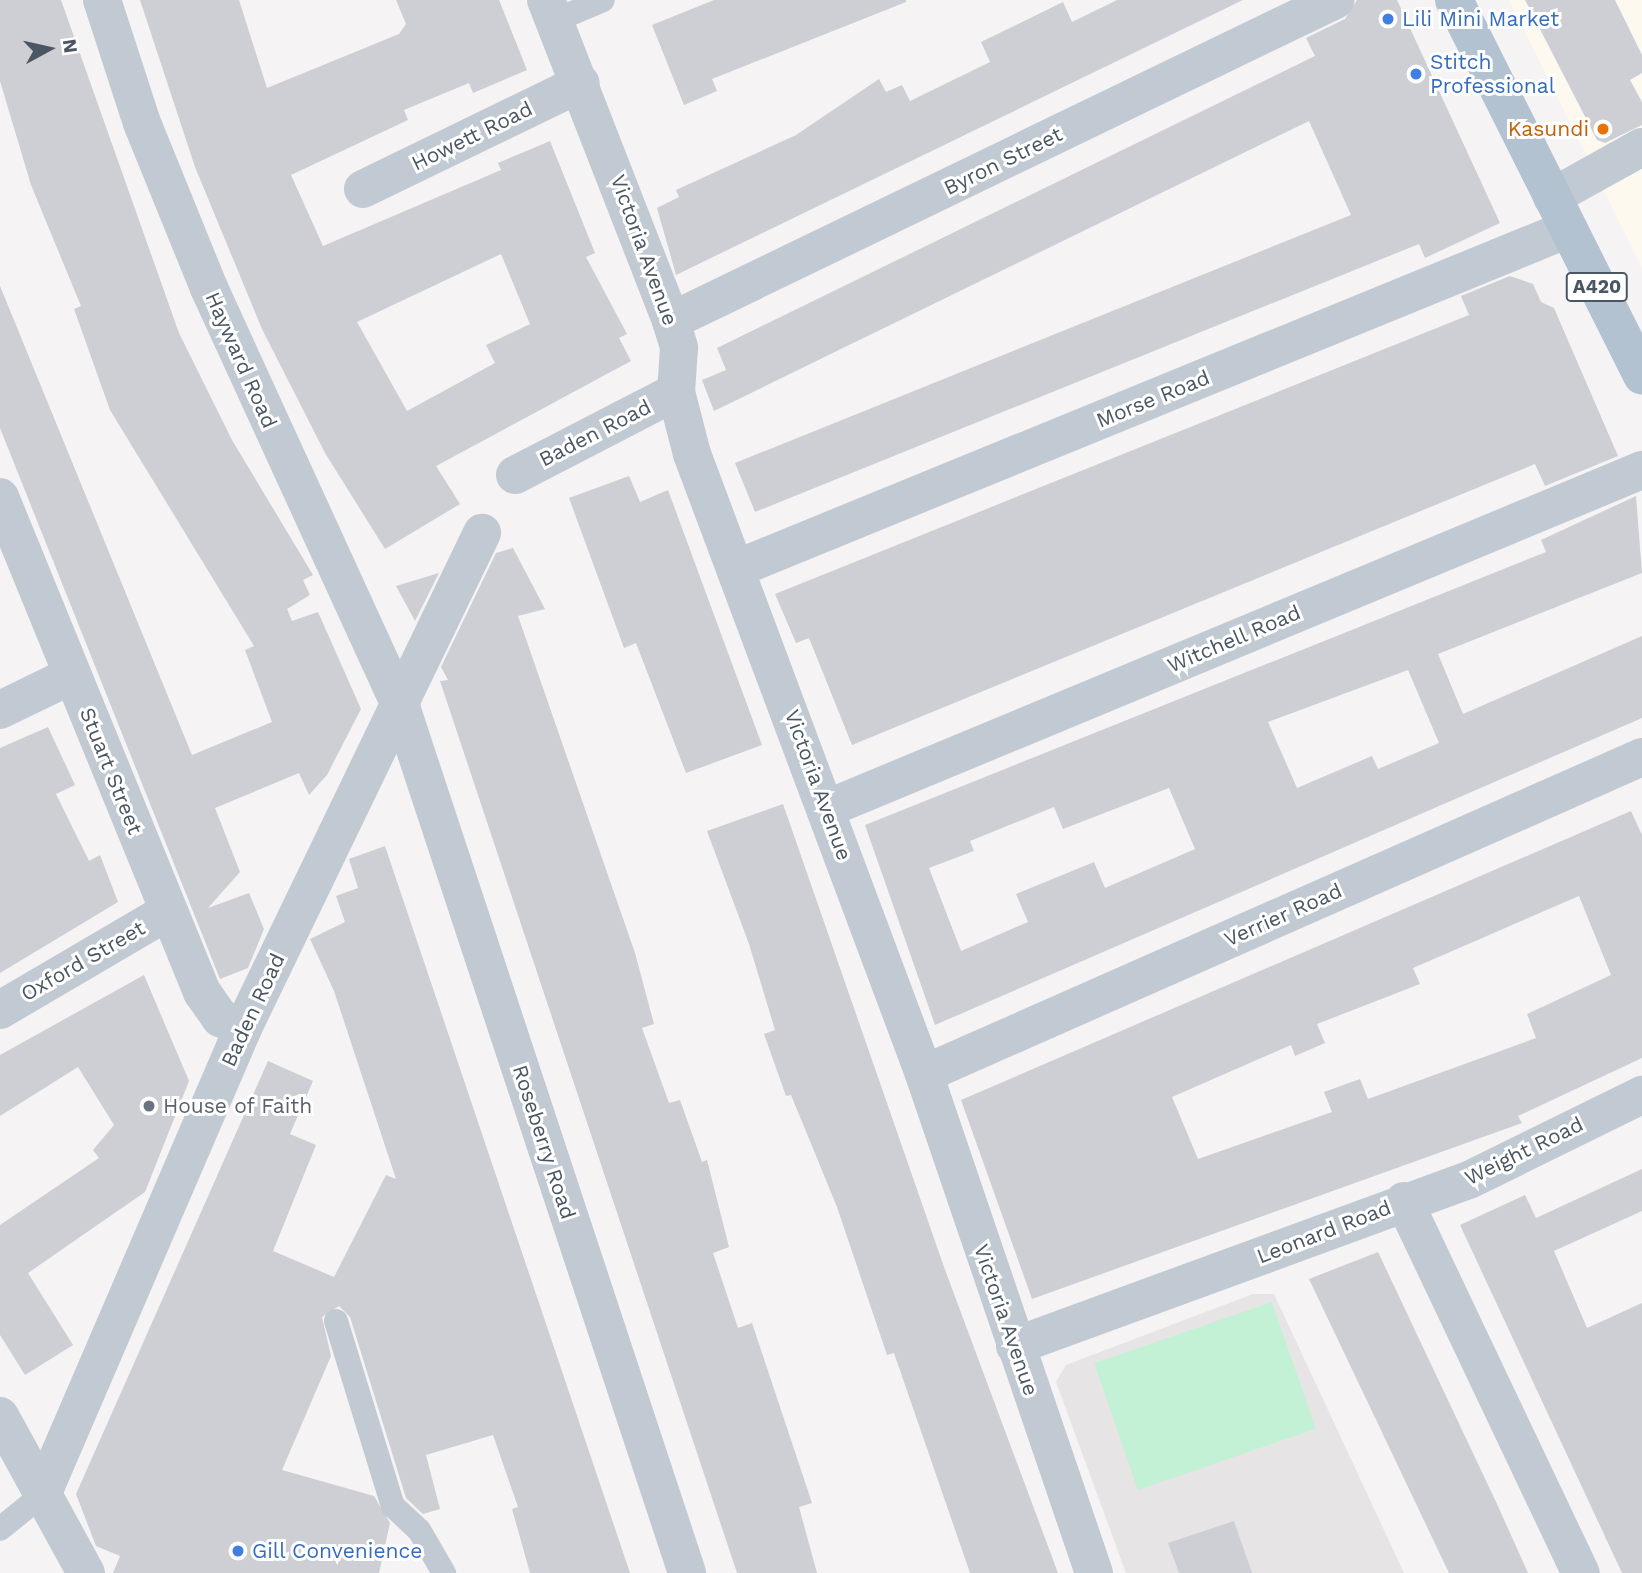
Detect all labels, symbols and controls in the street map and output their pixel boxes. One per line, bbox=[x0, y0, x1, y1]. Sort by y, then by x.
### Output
place label: Lili Mini Market bbox=[1402, 6, 1559, 32]
marker: Lili Mini Market bbox=[1380, 11, 1396, 27]
north arrow bbox=[14, 14, 84, 84]
text: N bbox=[58, 37, 83, 55]
place label: Stitch Professional bbox=[1430, 49, 1555, 99]
marker: Stitch Professional bbox=[1408, 66, 1424, 82]
street label: Howett Road bbox=[408, 96, 536, 176]
place label: Kasundi bbox=[1508, 116, 1589, 142]
street label: Byron Street bbox=[940, 121, 1066, 201]
marker: Kasundi bbox=[1595, 121, 1611, 137]
street label: Victoria Avenue bbox=[605, 171, 683, 329]
road number: A420 bbox=[1566, 272, 1628, 302]
street label: Hayward Road bbox=[200, 288, 282, 432]
street label: Morse Road bbox=[1093, 365, 1213, 433]
street label: Baden Road bbox=[535, 394, 655, 472]
street label: Witchell Road bbox=[1163, 600, 1305, 678]
street label: Stuart Street bbox=[74, 704, 148, 838]
street label: Victoria Avenue bbox=[779, 706, 857, 864]
street label: Verrier Road bbox=[1220, 878, 1346, 952]
street label: Oxford Street bbox=[17, 915, 149, 1007]
street label: Baden Road bbox=[216, 949, 290, 1071]
street label: Roseberry Road bbox=[507, 1062, 581, 1222]
place label: House of Faith bbox=[163, 1093, 313, 1119]
marker: House of Faith bbox=[141, 1098, 157, 1114]
street label: Weight Road bbox=[1461, 1112, 1587, 1190]
street label: Leonard Road bbox=[1253, 1195, 1395, 1269]
street label: Victoria Avenue bbox=[968, 1240, 1044, 1400]
place label: Gill Convenience bbox=[252, 1538, 423, 1564]
marker: Gill Convenience bbox=[230, 1543, 246, 1559]

